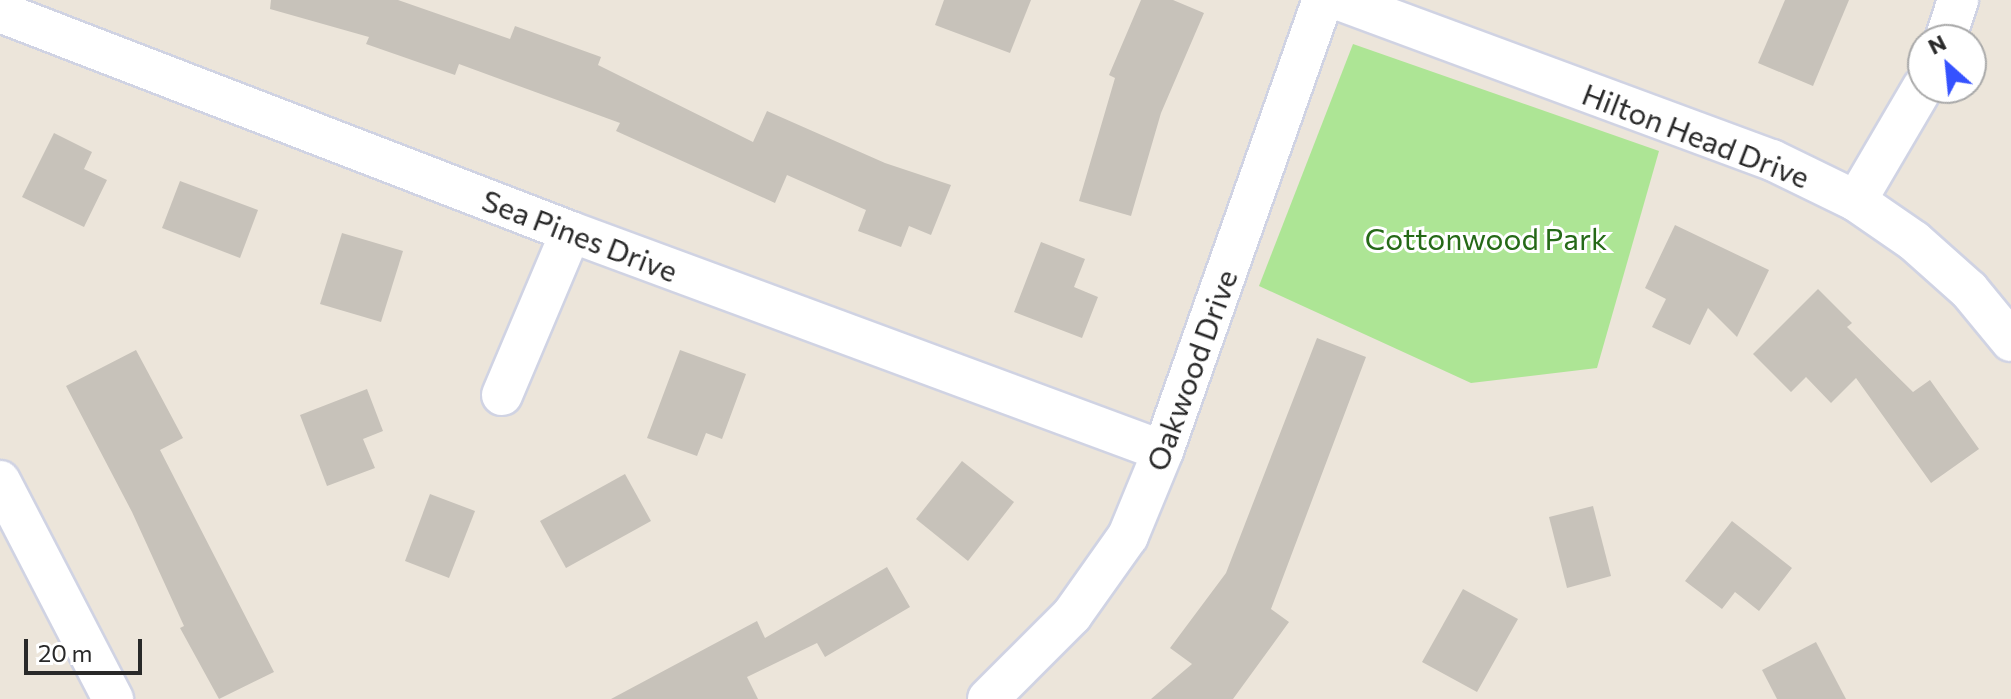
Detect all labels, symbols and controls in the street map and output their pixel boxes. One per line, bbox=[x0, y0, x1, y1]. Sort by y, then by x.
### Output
north arrow bbox=[1907, 24, 1987, 104]
text: N bbox=[1923, 28, 1950, 60]
street label: Hilton Head Drive bbox=[1577, 75, 1815, 195]
street label: Sea Pines Drive bbox=[477, 181, 683, 289]
park label: Cottonwood Park bbox=[1365, 220, 1607, 256]
street label: Oakwood Drive bbox=[1138, 265, 1244, 475]
scale bar bbox=[28, 623, 146, 673]
text: 20 m bbox=[38, 638, 92, 667]

